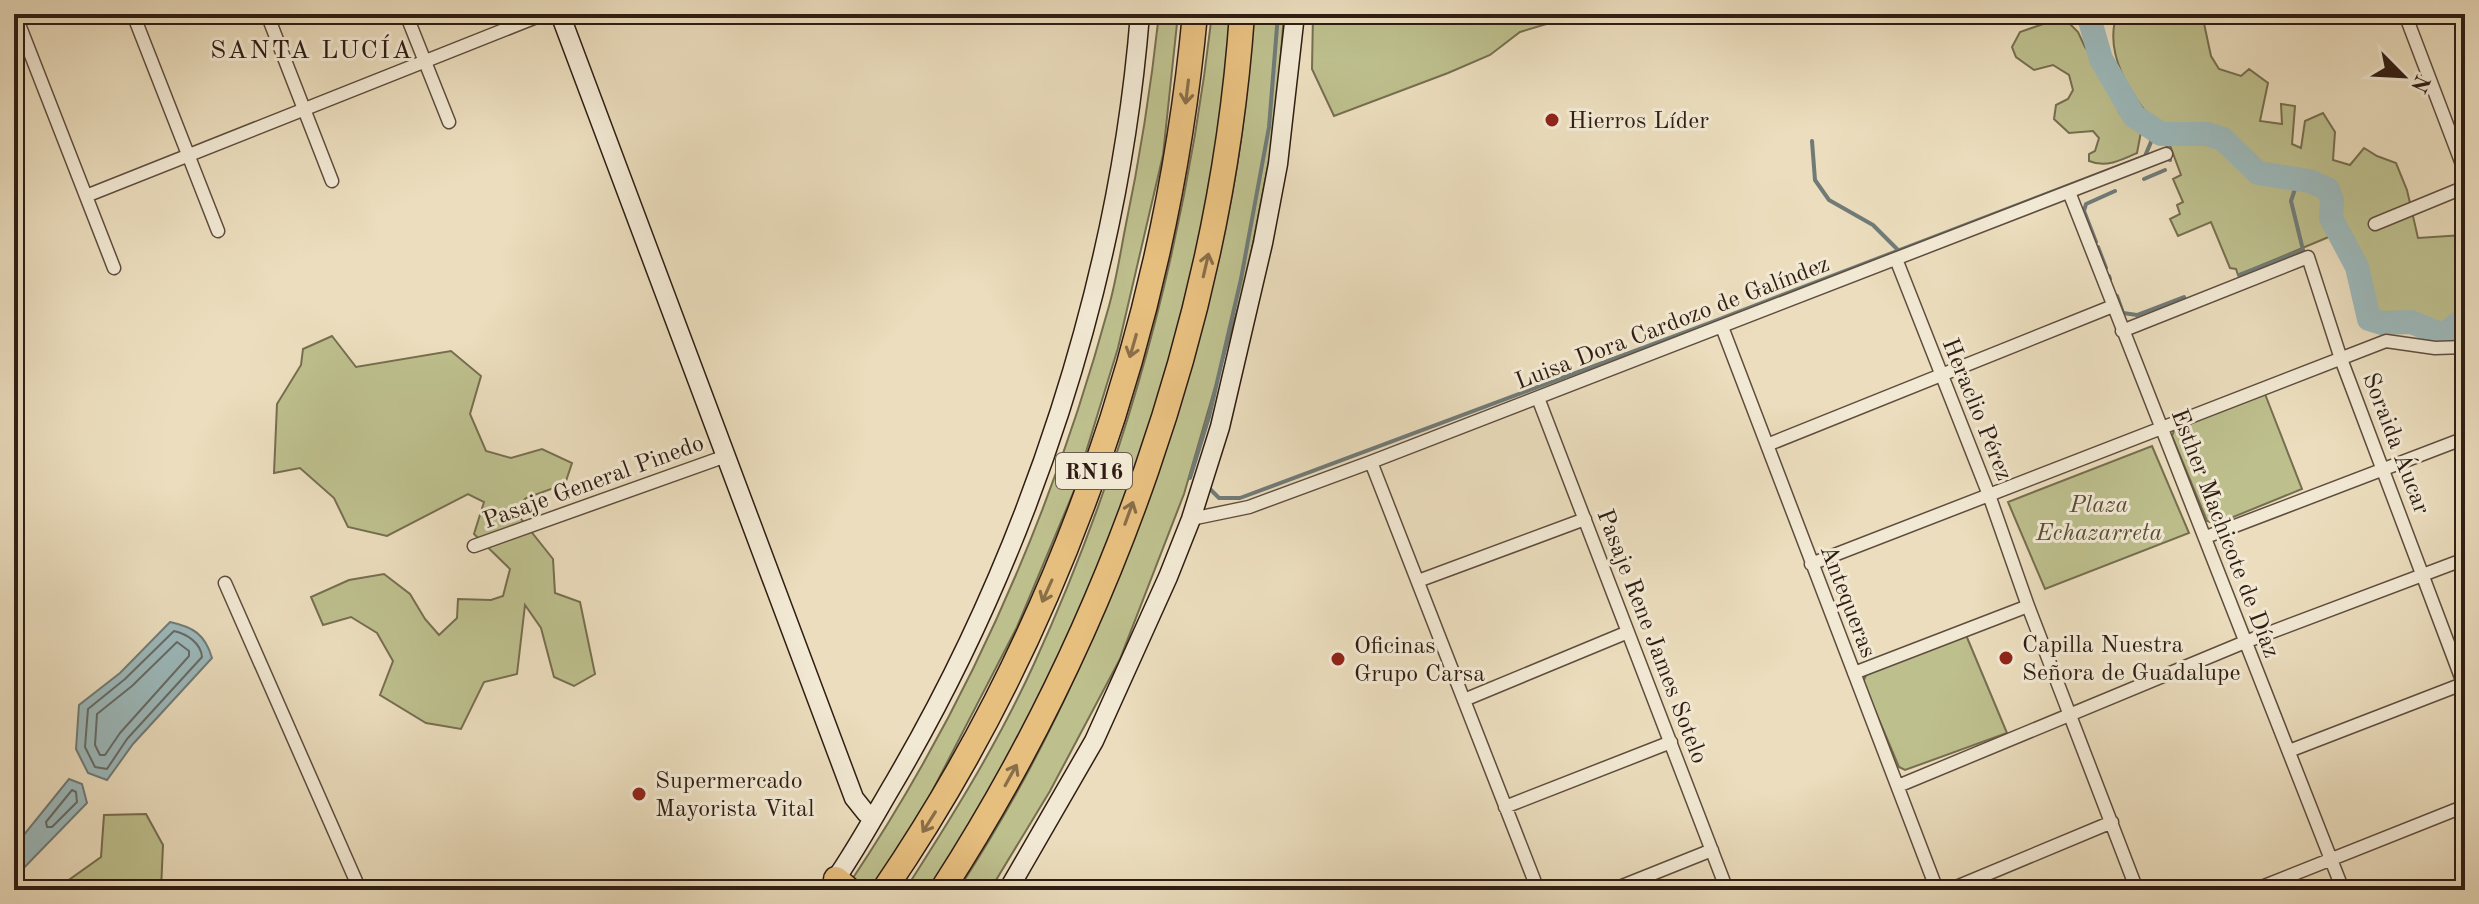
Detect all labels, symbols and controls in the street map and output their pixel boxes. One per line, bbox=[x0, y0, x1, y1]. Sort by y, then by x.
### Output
district label: SANTA LUCÍA bbox=[210, 34, 414, 64]
north arrow bbox=[2363, 36, 2443, 116]
text: N bbox=[2406, 71, 2433, 96]
one-way arrow bbox=[1179, 78, 1194, 104]
place label: Hierros Líder bbox=[1568, 110, 1709, 134]
marker: Hierros Líder bbox=[1543, 111, 1561, 129]
one-way arrow bbox=[1199, 252, 1214, 278]
street label: Luisa Dora Cardozo de Galíndez bbox=[1512, 253, 1833, 395]
one-way arrow bbox=[1125, 332, 1140, 358]
street label: Heraclio Pérez bbox=[1937, 335, 2016, 484]
street label: Soraida Áucar bbox=[2357, 368, 2437, 518]
street label: Esther Machicote de Díaz bbox=[2166, 406, 2283, 661]
street label: Pasaje General Pinedo bbox=[480, 432, 707, 534]
road number: RN16 bbox=[1056, 453, 1132, 489]
park label: Plaza Echazarreta bbox=[2035, 494, 2162, 546]
one-way arrow bbox=[1123, 501, 1137, 526]
street label: Pasaje Rene James Sotelo bbox=[1591, 506, 1711, 767]
street label: Antequeras bbox=[1815, 542, 1880, 661]
one-way arrow bbox=[1039, 579, 1054, 603]
place label: Capilla Nuestra Señora de Guadalupe bbox=[2022, 634, 2241, 686]
place label: Oficinas Grupo Carsa bbox=[1354, 635, 1485, 687]
marker: Capilla Nuestra Señora de Guadalupe bbox=[1997, 649, 2015, 667]
marker: Oficinas Grupo Carsa bbox=[1329, 650, 1347, 668]
one-way arrow bbox=[1004, 764, 1019, 788]
place label: Supermercado Mayorista Vital bbox=[655, 770, 814, 822]
marker: Supermercado Mayorista Vital bbox=[630, 785, 648, 803]
one-way arrow bbox=[920, 810, 936, 833]

